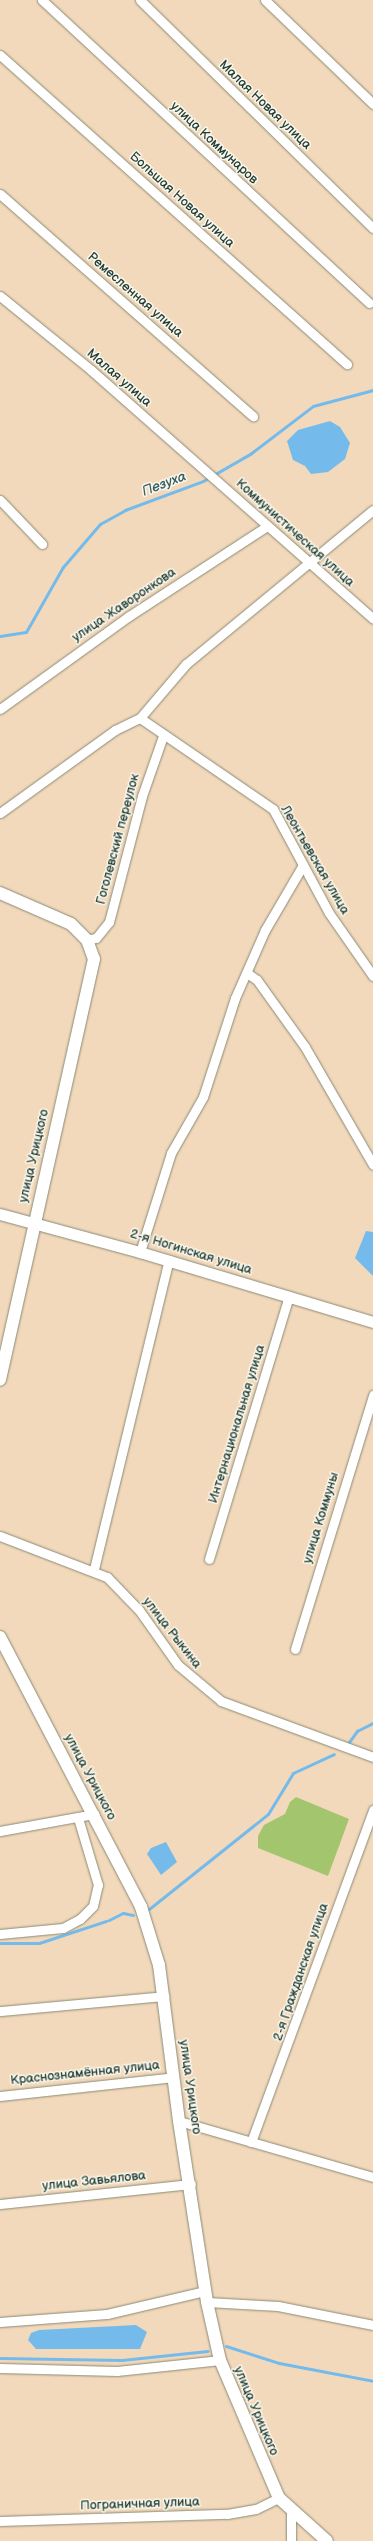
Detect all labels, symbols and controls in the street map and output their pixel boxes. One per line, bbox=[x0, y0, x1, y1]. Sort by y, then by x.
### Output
street label: Малая Новая улица bbox=[216, 57, 314, 153]
street label: улица Коммунаров bbox=[167, 99, 261, 187]
street label: Большая Новая улица bbox=[126, 149, 238, 251]
street label: Ремесленная улица bbox=[84, 249, 186, 341]
street label: Малая улица bbox=[84, 346, 154, 410]
water label: Пезуха bbox=[139, 468, 189, 500]
street label: Коммунистическая улица bbox=[233, 476, 357, 590]
street label: улица Жаворонкова bbox=[69, 565, 179, 645]
street label: Гоголевский переулок bbox=[93, 772, 143, 906]
street label: Леонтьевская улица bbox=[277, 803, 353, 917]
street label: улица Урицкого bbox=[16, 1108, 52, 1204]
street label: 2-я Ногинская улица bbox=[128, 1226, 254, 1278]
street label: Интернациональная улица bbox=[205, 1343, 269, 1505]
street label: улица Коммуны bbox=[300, 1471, 342, 1565]
street label: улица Рыкина bbox=[139, 1594, 205, 1672]
street label: улица Урицкого bbox=[61, 1731, 119, 1823]
street label: 2-я Гражданская улица bbox=[270, 1901, 332, 2043]
street label: улица Урицкого bbox=[176, 2039, 204, 2135]
street label: Краснознамённая улица bbox=[10, 2057, 160, 2089]
street label: улица Завьялова bbox=[42, 2168, 146, 2194]
street label: улица Урицкого bbox=[230, 2364, 282, 2458]
street label: Пограничная улица bbox=[80, 2494, 200, 2514]

